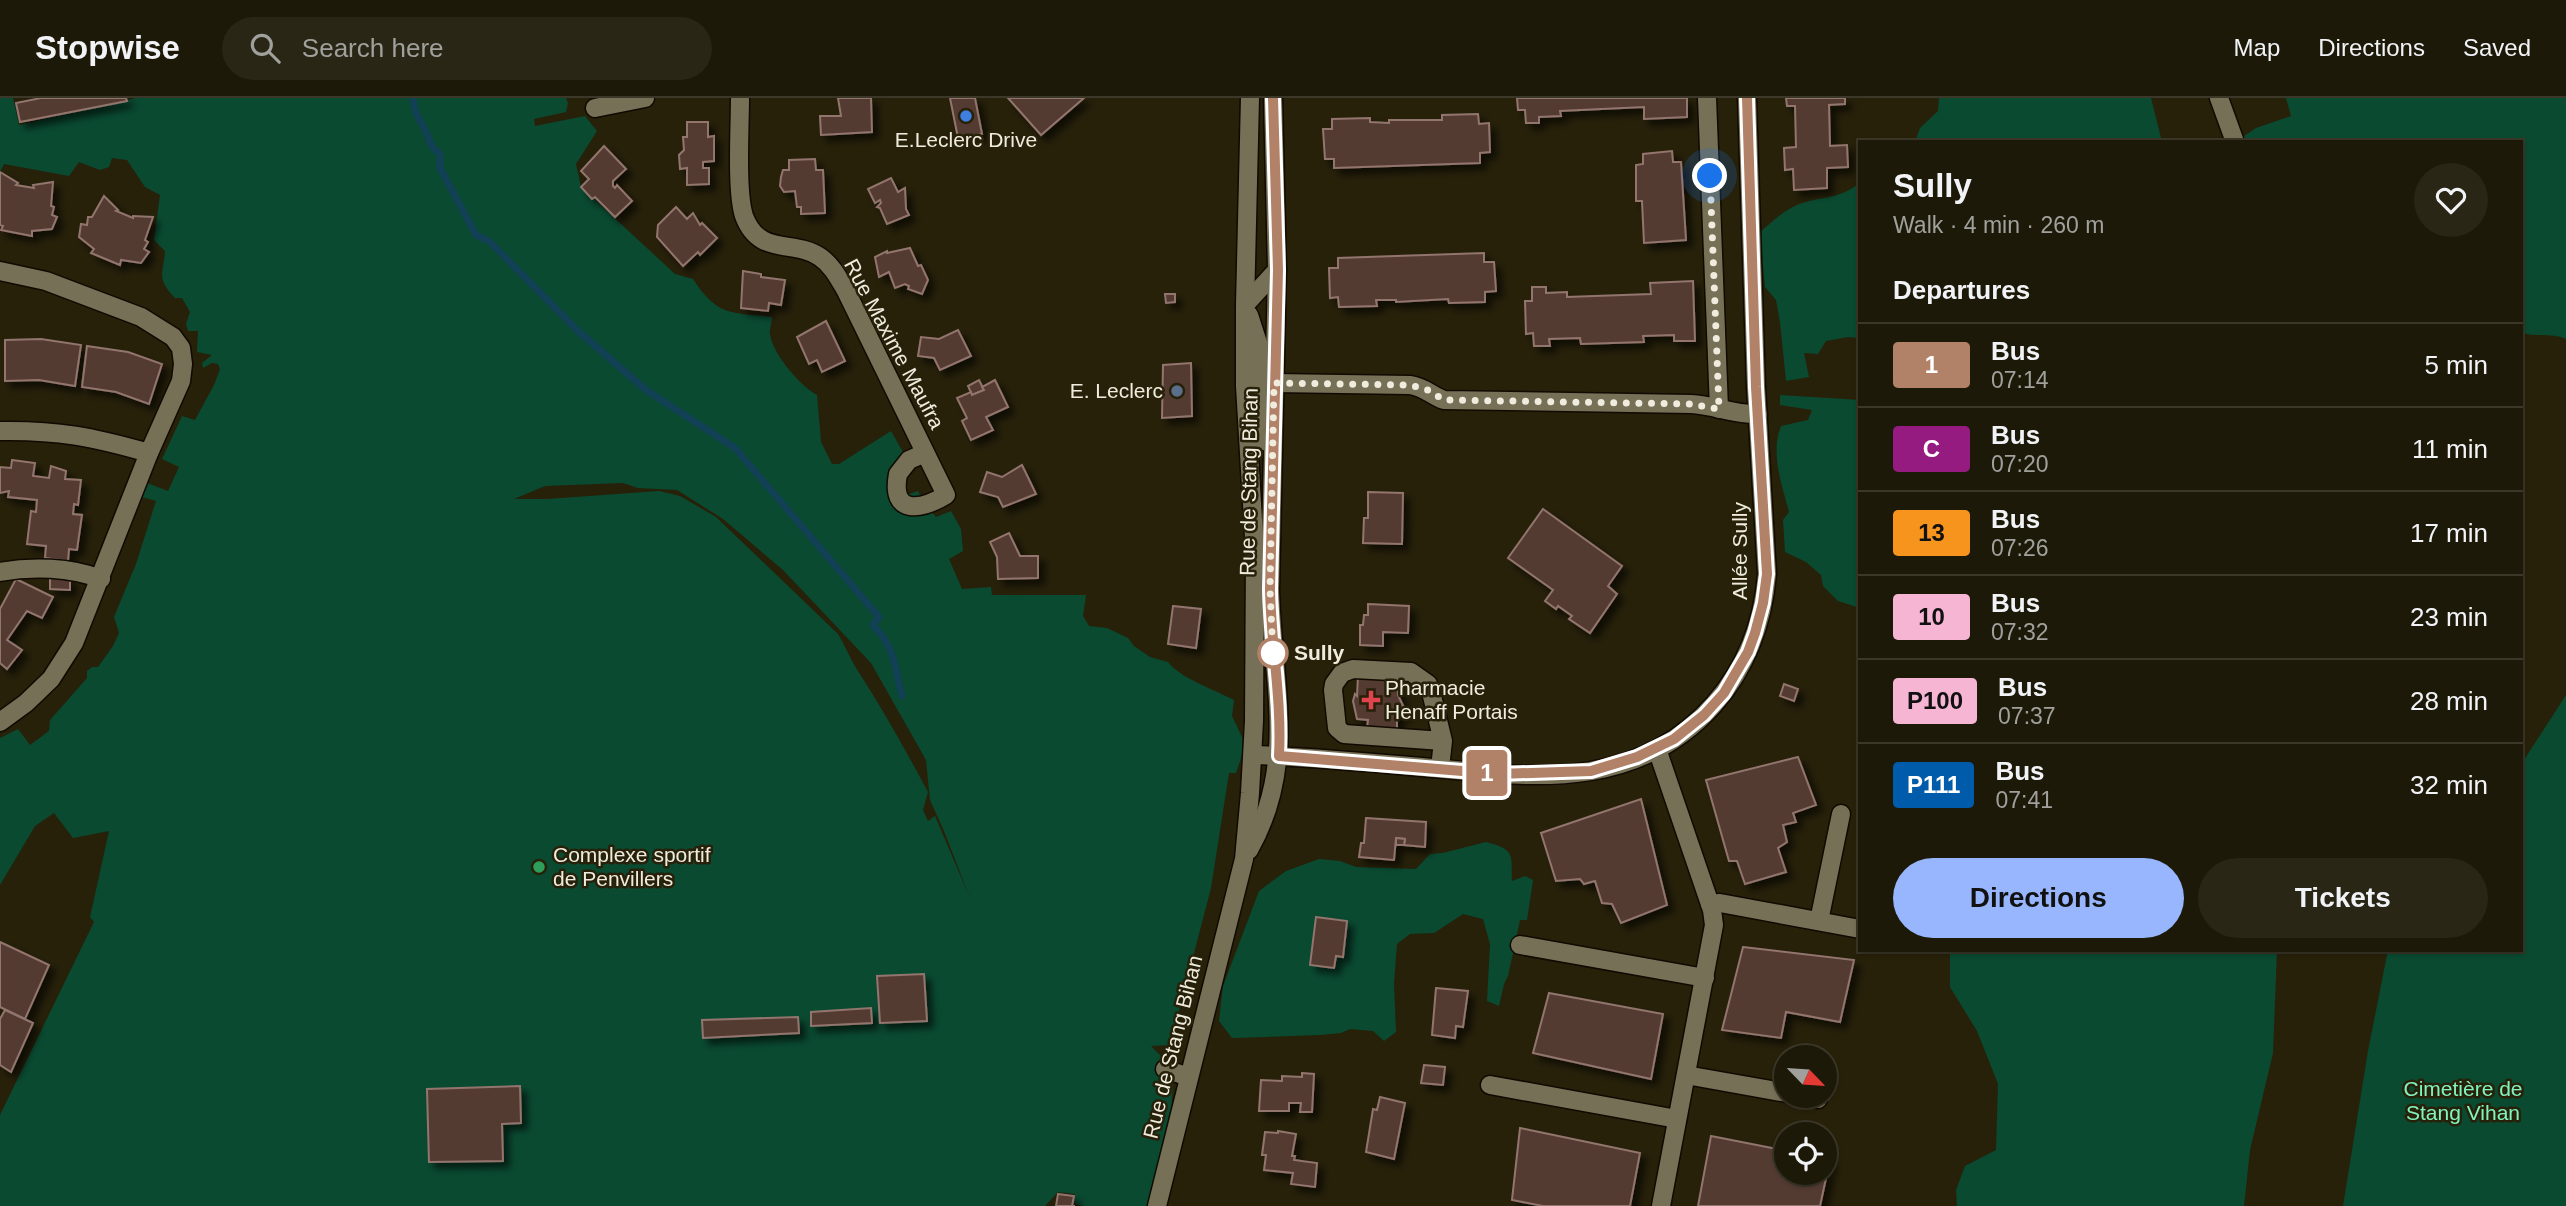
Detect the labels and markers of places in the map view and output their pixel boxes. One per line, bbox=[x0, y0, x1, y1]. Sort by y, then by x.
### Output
marker: E.Leclerc Drive bbox=[958, 108, 974, 124]
place label: E.Leclerc Drive bbox=[895, 128, 1037, 151]
place label: E. Leclerc bbox=[1070, 379, 1163, 402]
marker: E. Leclerc bbox=[1169, 383, 1185, 399]
marker: Sully bbox=[1258, 638, 1288, 668]
place label: Sully bbox=[1294, 641, 1345, 664]
place label: Pharmacie Henaff Portais bbox=[1385, 676, 1518, 723]
marker: Pharmacie Henaff Portais bbox=[1363, 692, 1379, 708]
place label: Complexe sportif de Penvillers bbox=[553, 843, 711, 890]
marker: Complexe sportif de Penvillers bbox=[531, 859, 547, 875]

